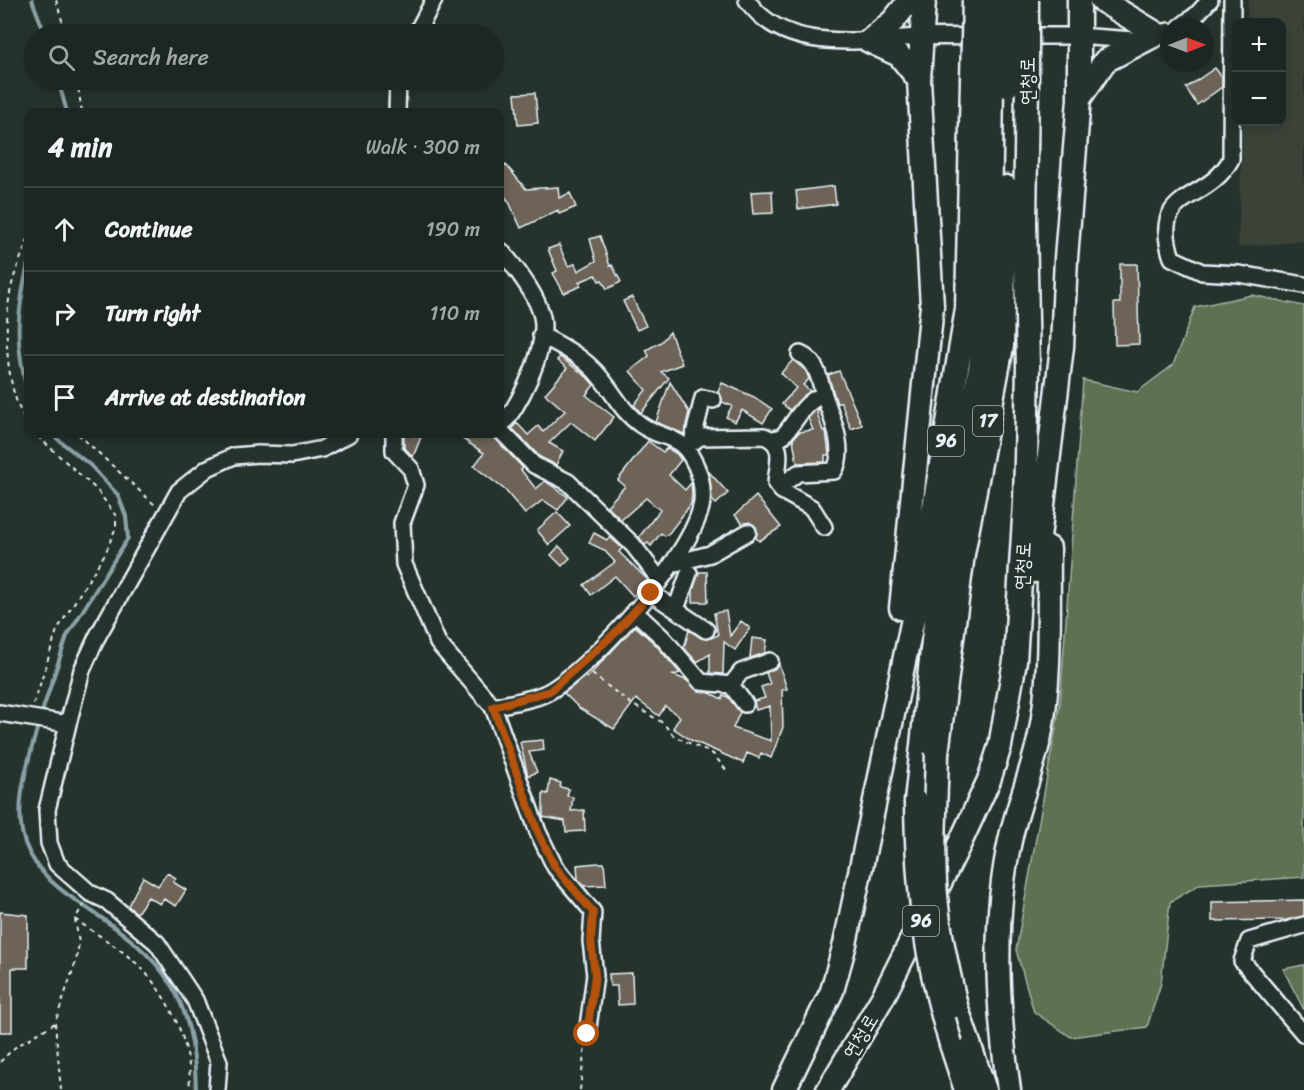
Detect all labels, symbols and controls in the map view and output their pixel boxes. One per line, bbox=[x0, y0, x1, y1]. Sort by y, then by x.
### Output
north arrow bbox=[1160, 18, 1214, 72]
map controls bbox=[1232, 18, 1286, 126]
button: + bbox=[1232, 18, 1286, 72]
search box bbox=[24, 24, 504, 90]
text: Search here bbox=[93, 38, 209, 77]
icon: search bbox=[45, 41, 78, 74]
street label: 연청로 bbox=[1010, 57, 1045, 105]
button: − bbox=[1232, 72, 1286, 126]
text: 4 min bbox=[48, 124, 112, 170]
text: Walk · 300 m bbox=[366, 130, 480, 165]
text: Continue bbox=[105, 210, 193, 249]
text: 190 m bbox=[426, 212, 480, 247]
icon: ahead bbox=[48, 213, 81, 246]
text: Turn right bbox=[105, 294, 200, 333]
text: 110 m bbox=[430, 296, 480, 331]
icon: right bbox=[48, 297, 81, 330]
text: Arrive at destination bbox=[105, 378, 306, 417]
icon: arrive bbox=[48, 381, 81, 414]
road number: 17 bbox=[973, 406, 1003, 436]
road number: 96 bbox=[928, 426, 964, 456]
street label: 연청로 bbox=[1004, 541, 1041, 591]
route end bbox=[637, 579, 663, 605]
road number: 96 bbox=[903, 906, 939, 936]
street label: 연청로 bbox=[833, 1007, 888, 1066]
route start bbox=[573, 1020, 599, 1046]

